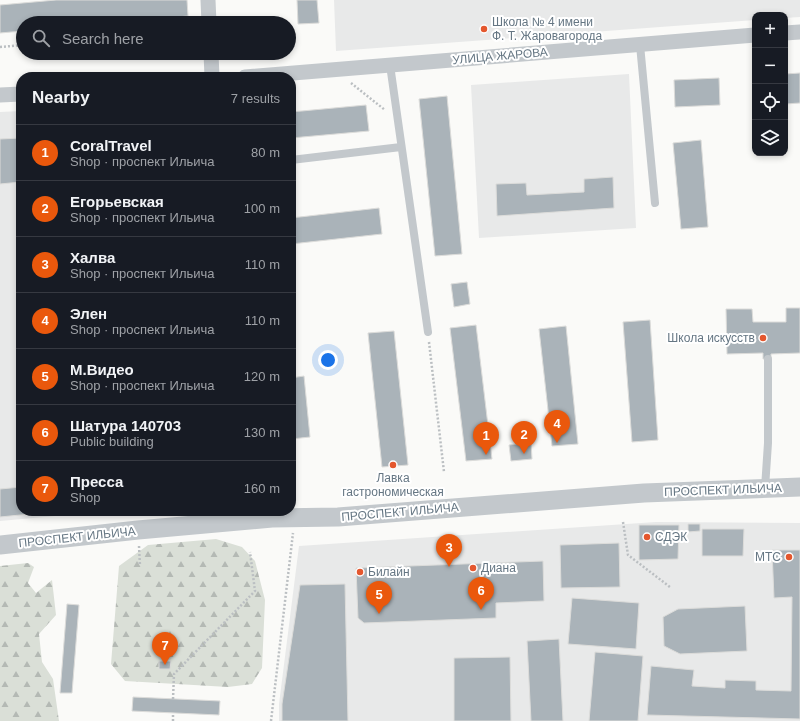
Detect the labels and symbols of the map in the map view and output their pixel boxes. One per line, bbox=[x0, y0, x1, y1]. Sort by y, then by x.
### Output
place label: Школа № 4 имени Ф. Т. Жаровагорода bbox=[492, 15, 602, 43]
marker: Школа № 4 имени Ф. Т. Жаровагорода bbox=[479, 24, 489, 34]
street label: УЛИЦА ЖАРОВА bbox=[452, 45, 548, 67]
place label: Школа искусств bbox=[667, 331, 755, 345]
marker: Школа искусств bbox=[758, 333, 768, 343]
your location bbox=[318, 350, 338, 370]
pin: 4 bbox=[544, 410, 570, 443]
pin: 2 bbox=[511, 421, 537, 454]
pin: 1 bbox=[473, 422, 499, 455]
marker: Лавка гастрономическая bbox=[388, 460, 398, 470]
place label: Лавка гастрономическая bbox=[342, 471, 444, 499]
street label: ПРОСПЕКТ ИЛЬИЧА bbox=[664, 481, 782, 499]
street label: ПРОСПЕКТ ИЛЬИЧА bbox=[341, 500, 459, 524]
street label: ПРОСПЕКТ ИЛЬИЧА bbox=[18, 524, 136, 550]
place label: СДЭК bbox=[655, 530, 687, 544]
marker: СДЭК bbox=[642, 532, 652, 542]
pin: 3 bbox=[436, 534, 462, 567]
place label: МТС bbox=[755, 550, 781, 564]
marker: МТС bbox=[784, 552, 794, 562]
place label: Диана bbox=[481, 561, 516, 575]
marker: Диана bbox=[468, 563, 478, 573]
place label: Билайн bbox=[368, 565, 410, 579]
marker: Билайн bbox=[355, 567, 365, 577]
pin: 6 bbox=[468, 577, 494, 610]
pin: 5 bbox=[366, 581, 392, 614]
pin: 7 bbox=[152, 632, 178, 665]

